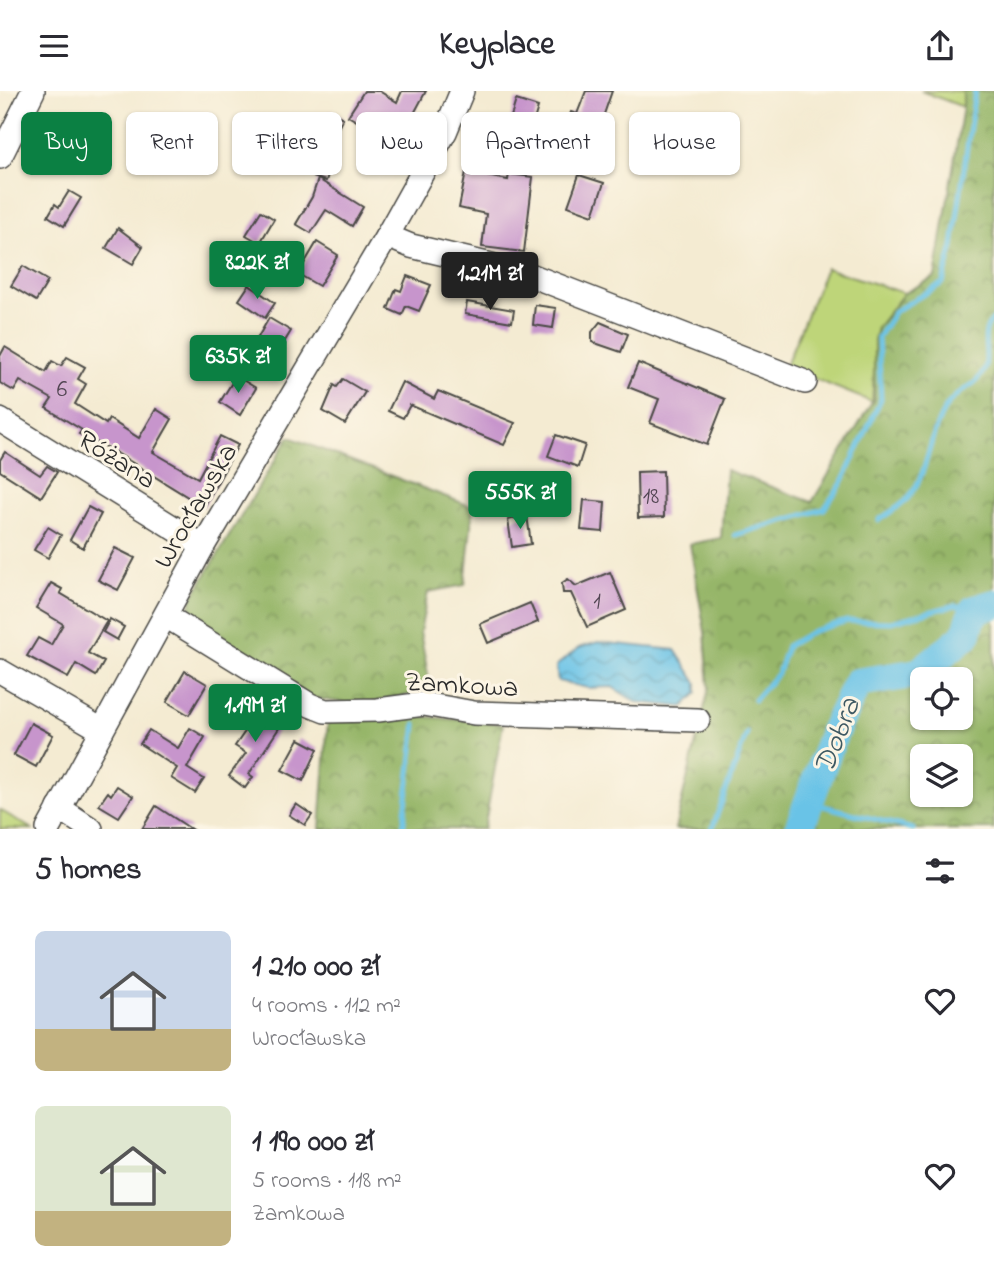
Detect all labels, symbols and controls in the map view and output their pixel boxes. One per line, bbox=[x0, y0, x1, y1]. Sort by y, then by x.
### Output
text: Keyplace bbox=[439, 22, 555, 69]
icon: menu bbox=[35, 27, 73, 65]
icon: share bbox=[921, 27, 959, 65]
chip: Buy bbox=[21, 112, 112, 175]
chip: Rent bbox=[126, 112, 218, 175]
chip: Filters bbox=[232, 112, 342, 175]
chip: New bbox=[356, 112, 447, 175]
chip: Apartment bbox=[461, 112, 615, 175]
chip: House bbox=[629, 112, 740, 175]
pin: 822K zł bbox=[192, 241, 322, 301]
text: 822K zł bbox=[225, 247, 289, 280]
pin: 1.21M zł bbox=[418, 253, 562, 312]
text: 1.21M zł bbox=[457, 258, 523, 291]
pin: 635K zł bbox=[173, 335, 303, 395]
text: 635K zł bbox=[206, 341, 270, 374]
house number: 6 bbox=[57, 373, 68, 408]
street label: Różana bbox=[69, 421, 163, 501]
street label: Wrocławska bbox=[145, 436, 249, 577]
pin: 555K zł bbox=[455, 471, 585, 531]
text: 555K zł bbox=[484, 477, 556, 510]
house number: 18 bbox=[643, 480, 659, 515]
house number: 1 bbox=[593, 585, 601, 620]
street label: Zamkowa bbox=[404, 663, 519, 710]
map controls bbox=[910, 667, 973, 807]
button: locate bbox=[910, 667, 973, 730]
pin: 1.19M zł bbox=[183, 685, 327, 744]
text: 1.19M zł bbox=[225, 690, 285, 723]
water label: Dobra bbox=[804, 691, 874, 781]
button: layers bbox=[910, 744, 973, 807]
text: 5 homes bbox=[35, 849, 142, 893]
icon: filters bbox=[921, 852, 959, 890]
text: 1 210 000 zł bbox=[252, 946, 380, 990]
icon: home bbox=[91, 959, 175, 1043]
icon: heart bbox=[921, 982, 959, 1020]
text: 4 rooms · 112 m² bbox=[252, 990, 401, 1023]
text: Wrocławska bbox=[252, 1023, 366, 1056]
text: 1 190 000 zł bbox=[252, 1121, 374, 1165]
icon: home bbox=[91, 1134, 175, 1218]
icon: heart bbox=[921, 1157, 959, 1195]
text: 5 rooms · 118 m² bbox=[252, 1165, 402, 1198]
text: Zamkowa bbox=[252, 1198, 345, 1231]

